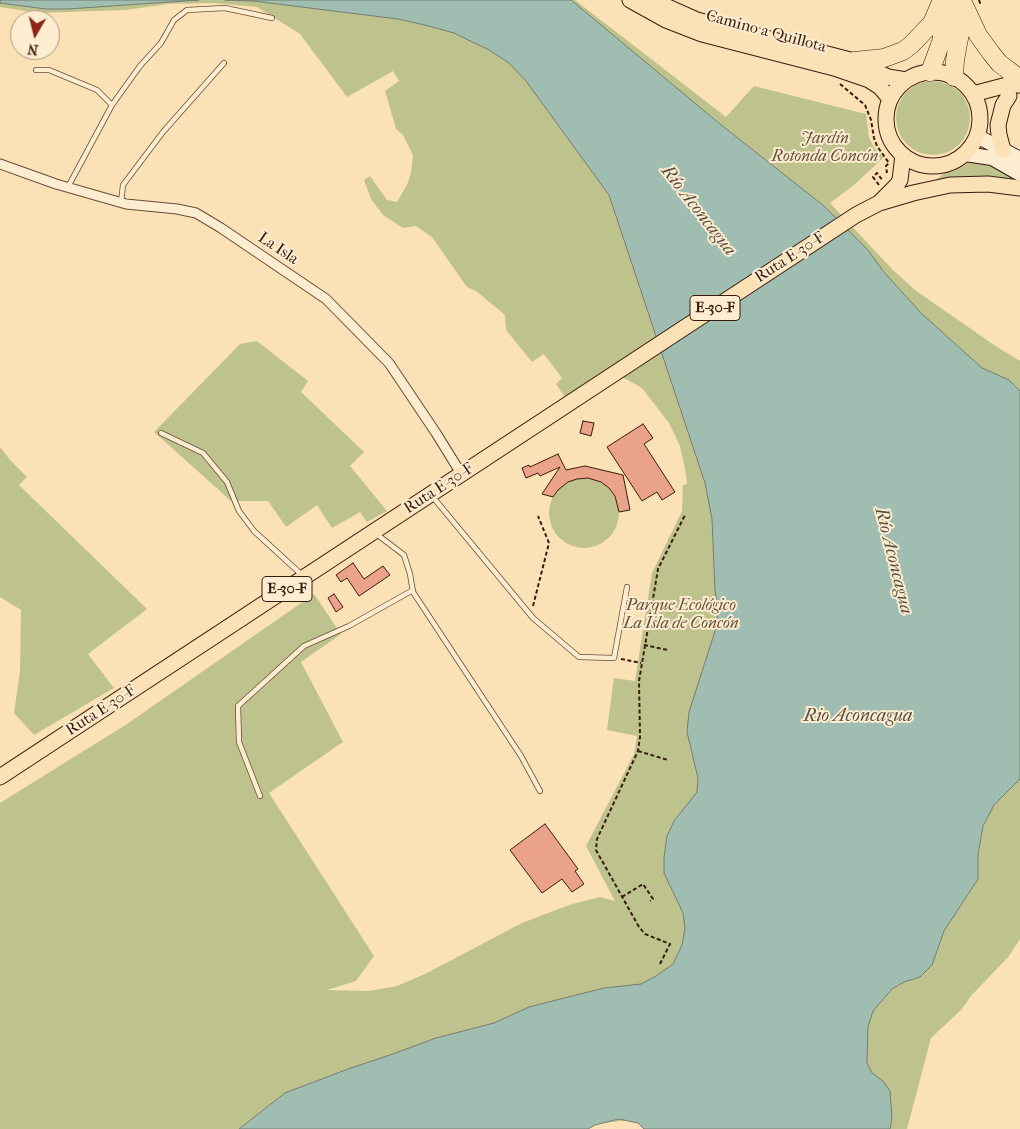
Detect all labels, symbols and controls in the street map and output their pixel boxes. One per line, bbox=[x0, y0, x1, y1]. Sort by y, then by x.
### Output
street label: Camino a Quillota bbox=[704, 7, 828, 57]
north arrow bbox=[10, 10, 60, 60]
text: N bbox=[27, 40, 39, 59]
park label: Jardín Rotonda Concón bbox=[771, 129, 879, 167]
water label: Río Aconcagua bbox=[656, 161, 740, 261]
street label: Ruta E-30-F bbox=[752, 228, 828, 288]
street label: La Isla bbox=[254, 229, 302, 269]
road number: E-30-F bbox=[690, 296, 740, 320]
street label: Ruta E-30-F bbox=[401, 459, 477, 519]
water label: Río Aconcagua bbox=[869, 506, 917, 616]
road number: E-30-F bbox=[262, 576, 312, 602]
park label: Parque Ecológico La Isla de Concón bbox=[623, 596, 739, 634]
street label: Ruta E-30-F bbox=[63, 681, 139, 741]
water label: Rio Aconcagua bbox=[804, 706, 912, 728]

